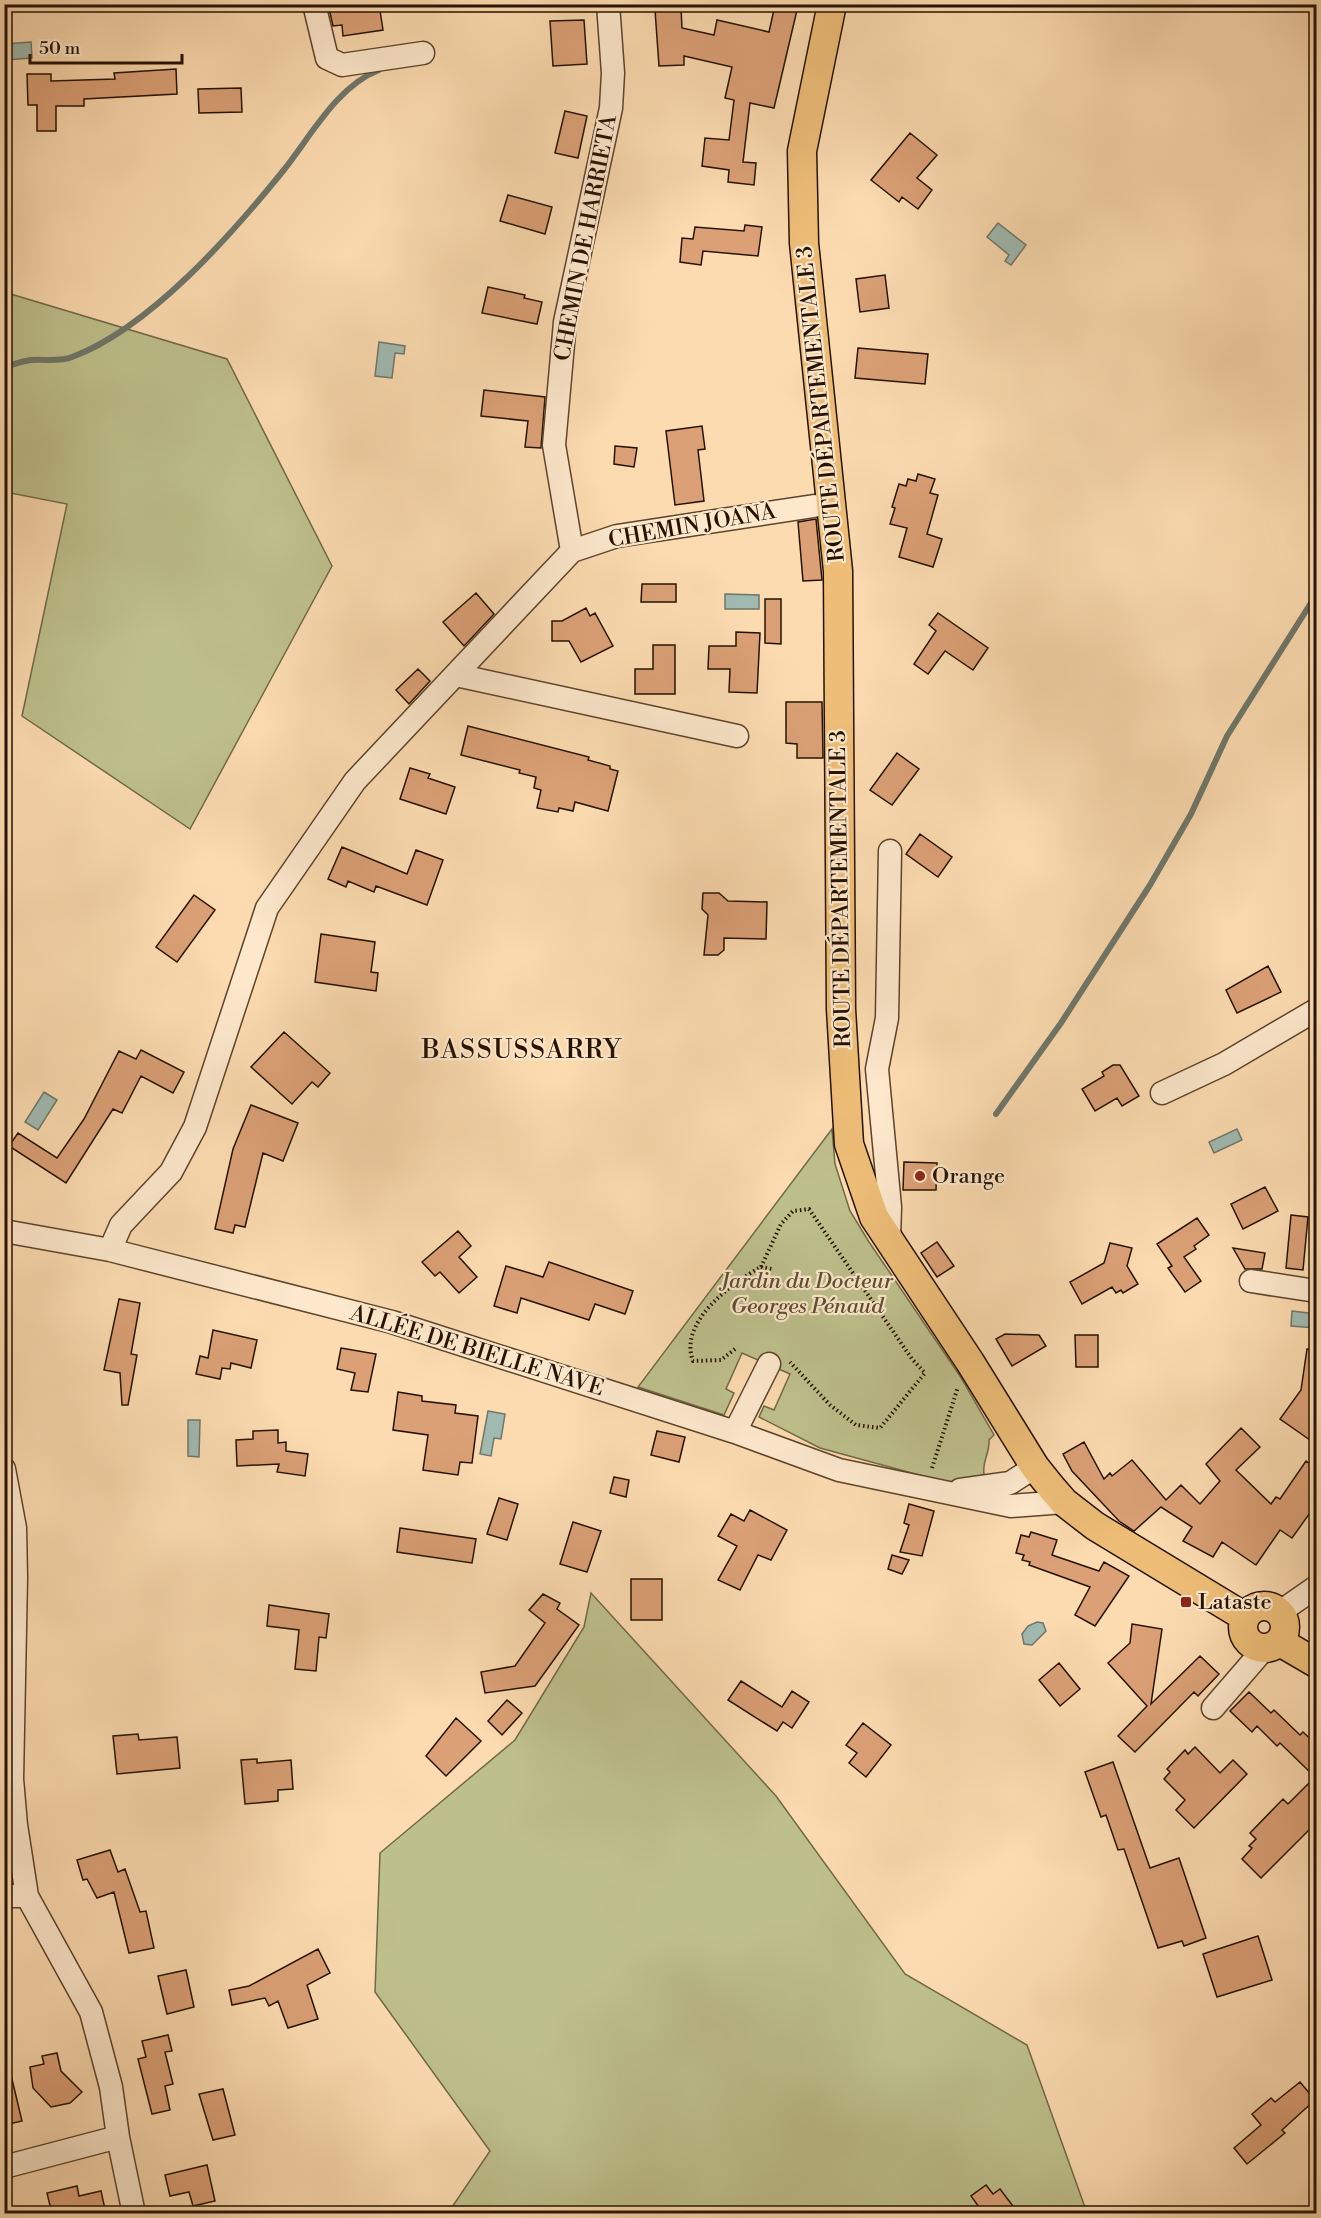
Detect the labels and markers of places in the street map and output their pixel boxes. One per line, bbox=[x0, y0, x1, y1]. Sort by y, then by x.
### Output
place label: Orange bbox=[932, 1163, 1005, 1190]
marker: Orange bbox=[913, 1169, 927, 1183]
place label: Lataste bbox=[1198, 1589, 1272, 1616]
marker: Lataste bbox=[1179, 1595, 1193, 1609]

